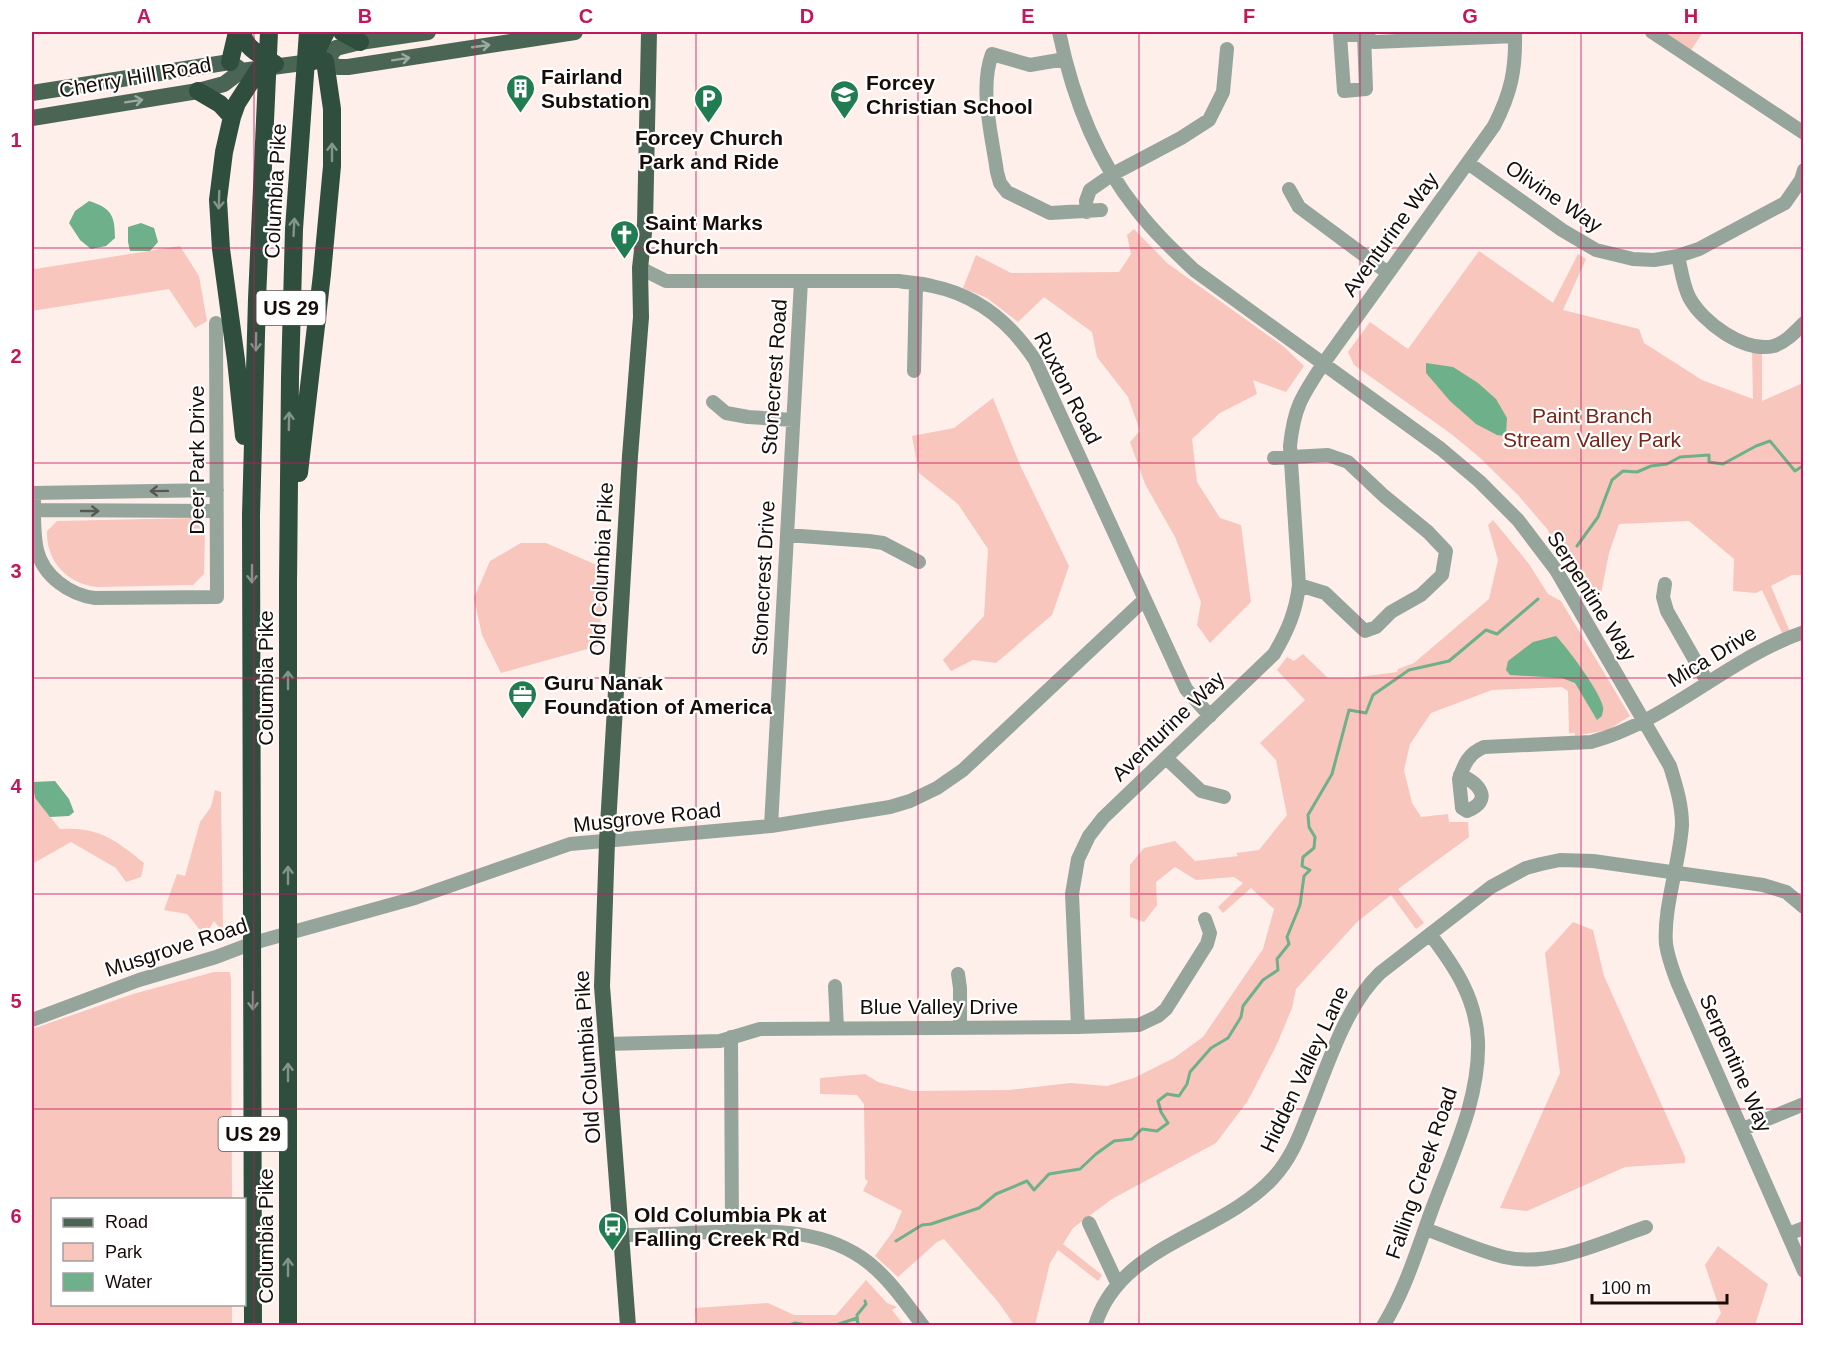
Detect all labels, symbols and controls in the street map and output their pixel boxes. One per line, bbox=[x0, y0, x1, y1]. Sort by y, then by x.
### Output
text: A bbox=[137, 5, 151, 27]
text: B bbox=[358, 5, 372, 27]
text: C bbox=[579, 5, 593, 27]
text: D bbox=[800, 5, 814, 27]
text: E bbox=[1021, 5, 1035, 27]
text: F bbox=[1243, 5, 1255, 27]
text: G bbox=[1462, 5, 1478, 27]
text: H bbox=[1684, 5, 1698, 27]
one-way arrow bbox=[470, 41, 490, 52]
street label: Cherry Hill Road bbox=[57, 52, 213, 102]
one-way arrow bbox=[390, 53, 410, 64]
place label: Fairland Substation bbox=[541, 65, 650, 112]
place label: Forcey Christian School bbox=[866, 71, 1033, 118]
building icon: Fairland Substation bbox=[504, 72, 536, 114]
school or university icon: Forcey Christian School bbox=[829, 78, 861, 120]
parking icon: Forcey Church Park and Ride bbox=[693, 82, 725, 124]
one-way arrow bbox=[124, 95, 144, 106]
street label: Columbia Pike bbox=[260, 123, 290, 259]
place label: Forcey Church Park and Ride bbox=[635, 126, 783, 173]
text: 1 bbox=[10, 129, 22, 151]
one-way arrow bbox=[326, 142, 338, 162]
street label: Olivine Way bbox=[1501, 155, 1607, 237]
street label: Aventurine Way bbox=[1337, 167, 1443, 300]
one-way arrow bbox=[213, 189, 224, 209]
place label: Saint Marks Church bbox=[645, 211, 763, 258]
one-way arrow bbox=[289, 217, 300, 237]
church icon: Saint Marks Church bbox=[608, 218, 640, 260]
road number: US 29 bbox=[256, 291, 326, 325]
street label: Stonecrest Road bbox=[757, 298, 791, 456]
street label: Ruxton Road bbox=[1030, 328, 1106, 448]
one-way arrow bbox=[250, 331, 261, 351]
text: 2 bbox=[10, 345, 22, 367]
street label: Deer Park Drive bbox=[185, 385, 208, 535]
park label: Paint Branch Stream Valley Park bbox=[1503, 404, 1682, 451]
one-way arrow bbox=[283, 412, 295, 432]
street label: Old Columbia Pike bbox=[585, 482, 617, 656]
one-way arrow bbox=[149, 485, 169, 497]
street label: Stonecrest Drive bbox=[747, 500, 779, 656]
one-way arrow bbox=[79, 505, 99, 517]
street label: Serpentine Way bbox=[1543, 527, 1641, 666]
text: 3 bbox=[10, 560, 22, 582]
one-way arrow bbox=[246, 563, 258, 583]
street label: Columbia Pike bbox=[254, 610, 277, 746]
street label: Mica Drive bbox=[1664, 621, 1760, 691]
street label: Aventurine Way bbox=[1107, 666, 1229, 785]
one-way arrow bbox=[282, 670, 294, 690]
place label: Guru Nanak Foundation of America bbox=[544, 671, 772, 718]
office icon: Guru Nanak Foundation of America bbox=[507, 678, 539, 720]
text: 4 bbox=[10, 775, 22, 797]
street label: Musgrove Road bbox=[572, 798, 722, 836]
one-way arrow bbox=[282, 865, 294, 885]
street label: Musgrove Road bbox=[102, 913, 250, 981]
street label: Old Columbia Pike bbox=[569, 969, 605, 1145]
street label: Hidden Valley Lane bbox=[1255, 982, 1353, 1156]
text: 5 bbox=[10, 990, 22, 1012]
street label: Serpentine Way bbox=[1695, 990, 1777, 1136]
one-way arrow bbox=[247, 991, 259, 1011]
street label: Blue Valley Drive bbox=[860, 995, 1018, 1018]
one-way arrow bbox=[282, 1063, 294, 1083]
street label: Falling Creek Road bbox=[1381, 1084, 1461, 1262]
road number: US 29 bbox=[218, 1117, 288, 1151]
street label: Columbia Pike bbox=[254, 1168, 277, 1304]
legend bbox=[51, 1198, 246, 1306]
place label: Old Columbia Pk at Falling Creek Rd bbox=[634, 1203, 827, 1250]
text: 6 bbox=[10, 1205, 22, 1227]
bus stop icon: Old Columbia Pk at Falling Creek Rd bbox=[597, 1210, 629, 1252]
text: Road bbox=[105, 1212, 148, 1232]
text: Park bbox=[105, 1242, 143, 1262]
one-way arrow bbox=[282, 1258, 294, 1278]
scale bar bbox=[1592, 1267, 1727, 1305]
text: Water bbox=[105, 1272, 152, 1292]
text: 100 m bbox=[1601, 1278, 1651, 1298]

